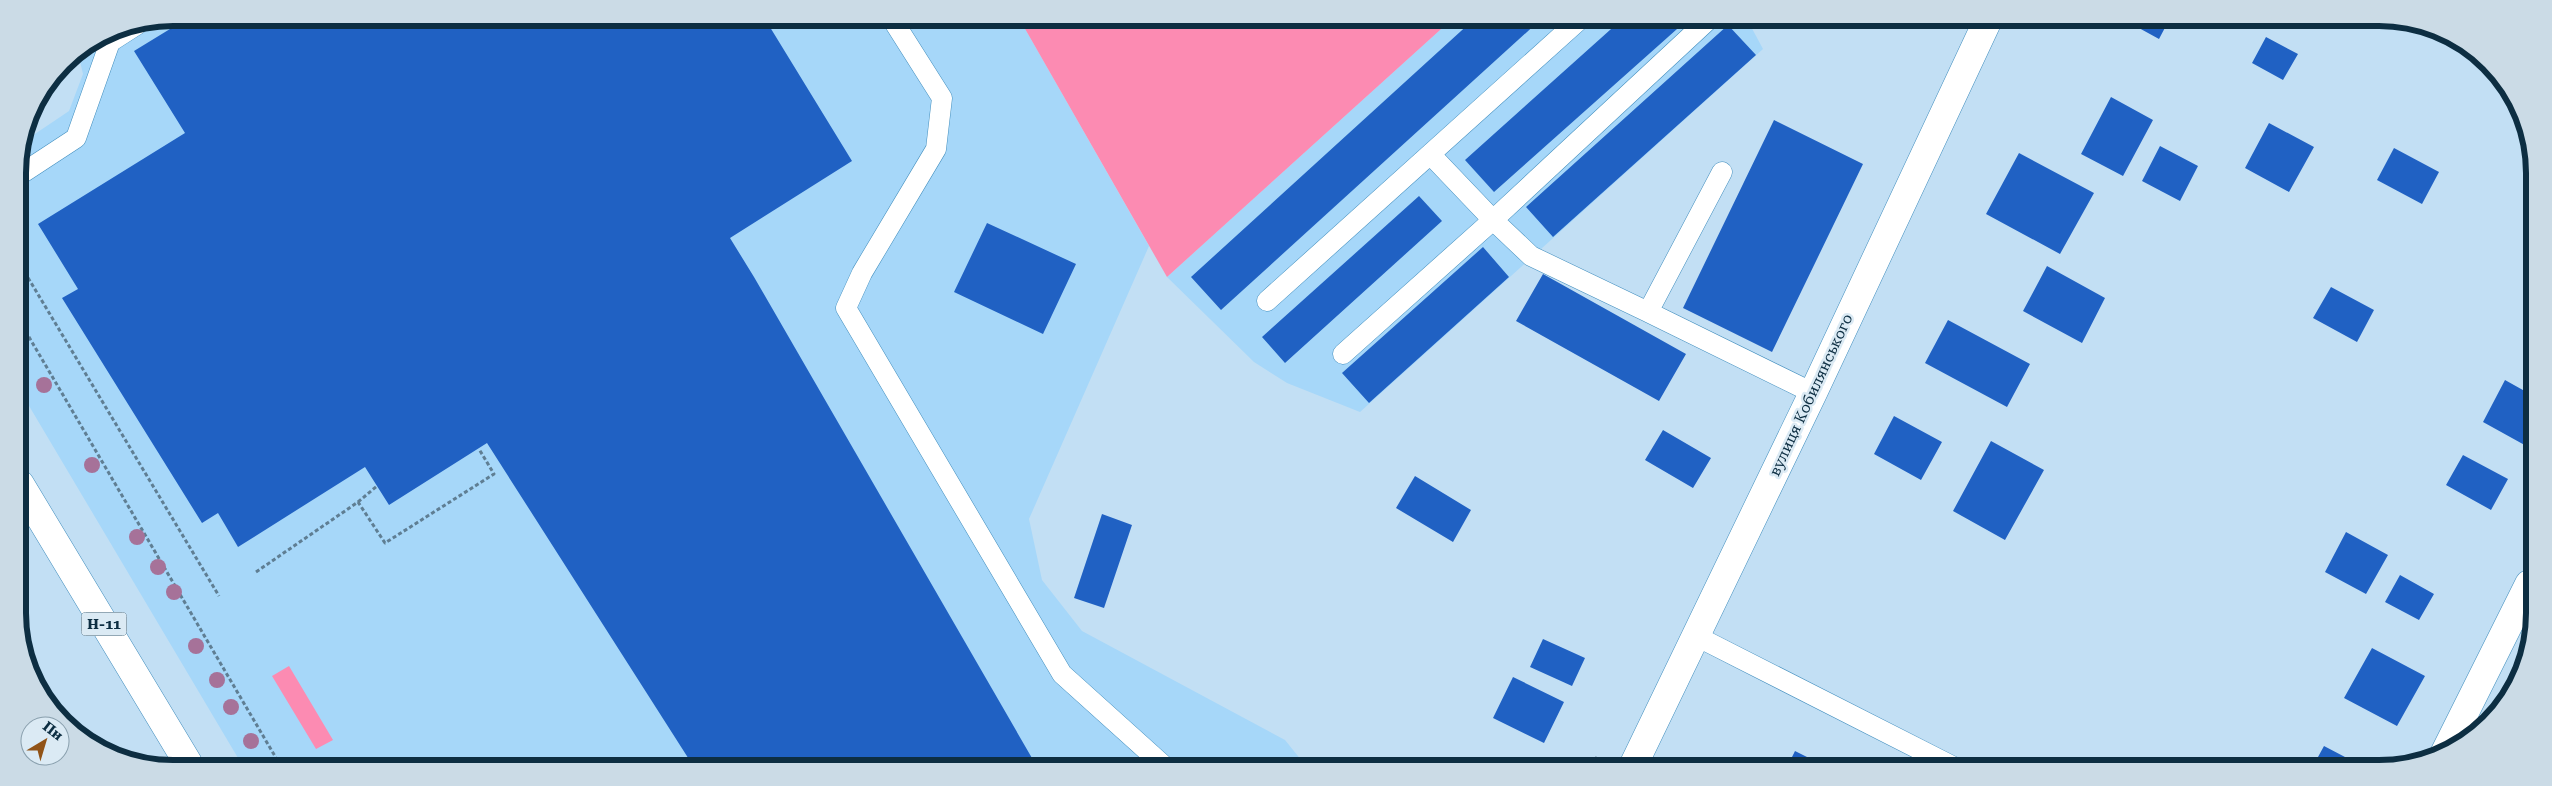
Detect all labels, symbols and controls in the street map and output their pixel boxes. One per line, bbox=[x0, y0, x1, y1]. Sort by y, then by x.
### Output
street label: вулиця Кобилянського bbox=[1765, 311, 1857, 479]
road number: Н-11 bbox=[82, 612, 126, 636]
north arrow bbox=[20, 716, 70, 766]
text: Пн bbox=[40, 718, 67, 744]

